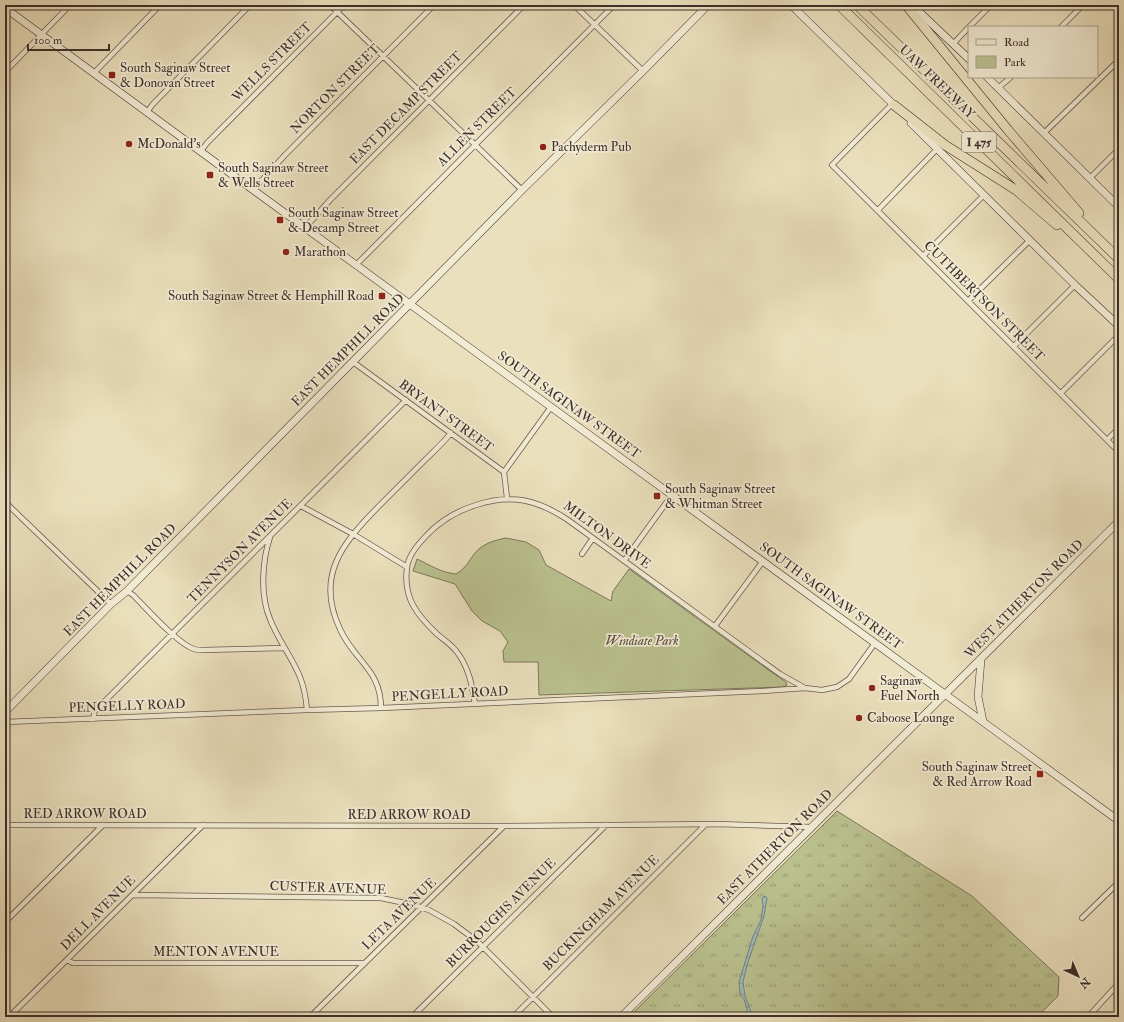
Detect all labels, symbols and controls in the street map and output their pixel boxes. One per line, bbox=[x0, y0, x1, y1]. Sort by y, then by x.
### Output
street label: WELLS STREET bbox=[228, 19, 315, 106]
scale bar bbox=[28, 26, 109, 52]
legend bbox=[968, 26, 1098, 78]
text: 100 m bbox=[34, 33, 63, 48]
text: Road bbox=[1004, 35, 1029, 50]
street label: NORTON STREET bbox=[287, 41, 383, 137]
street label: UAW FREEWAY bbox=[896, 42, 979, 123]
street label: EAST DECAMP STREET bbox=[346, 48, 466, 168]
text: Park bbox=[1004, 55, 1026, 70]
place label: South Saginaw Street & Donovan Street bbox=[120, 60, 230, 91]
marker: South Saginaw Street & Donovan Street bbox=[107, 70, 117, 80]
street label: ALLEN STREET bbox=[433, 84, 520, 171]
road number: I 475 bbox=[962, 132, 996, 152]
place label: McDonald's bbox=[137, 136, 201, 152]
marker: McDonald's bbox=[124, 139, 134, 149]
place label: Pachyderm Pub bbox=[551, 139, 631, 156]
marker: Pachyderm Pub bbox=[538, 142, 548, 152]
place label: South Saginaw Street & Wells Street bbox=[218, 160, 328, 191]
marker: South Saginaw Street & Wells Street bbox=[205, 170, 215, 180]
place label: South Saginaw Street & Decamp Street bbox=[288, 205, 398, 237]
marker: South Saginaw Street & Decamp Street bbox=[275, 215, 285, 225]
street label: CUTHBERTSON STREET bbox=[920, 237, 1048, 365]
place label: Marathon bbox=[294, 244, 346, 260]
marker: Marathon bbox=[281, 247, 291, 257]
place label: South Saginaw Street & Hemphill Road bbox=[168, 288, 375, 305]
street label: EAST HEMPHILL ROAD bbox=[288, 290, 408, 410]
marker: South Saginaw Street & Hemphill Road bbox=[377, 291, 387, 301]
street label: SOUTH SAGINAW STREET bbox=[495, 348, 644, 462]
street label: BRYANT STREET bbox=[396, 376, 497, 456]
place label: South Saginaw Street & Whitman Street bbox=[665, 481, 775, 512]
marker: South Saginaw Street & Whitman Street bbox=[652, 491, 662, 501]
street label: TENNYSON AVENUE bbox=[184, 495, 296, 607]
street label: MILTON DRIVE bbox=[560, 498, 654, 572]
street label: EAST HEMPHILL ROAD bbox=[60, 520, 180, 640]
street label: WEST ATHERTON ROAD bbox=[961, 536, 1087, 662]
street label: SOUTH SAGINAW STREET bbox=[757, 539, 906, 653]
park label: Windiate Park bbox=[605, 633, 679, 649]
place label: Saginaw Fuel North bbox=[880, 673, 940, 704]
street label: PENGELLY ROAD bbox=[391, 683, 509, 705]
marker: Saginaw Fuel North bbox=[867, 683, 877, 693]
street label: PENGELLY ROAD bbox=[68, 696, 186, 716]
place label: Caboose Lounge bbox=[867, 710, 955, 726]
marker: Caboose Lounge bbox=[854, 713, 864, 723]
place label: South Saginaw Street & Red Arrow Road bbox=[922, 759, 1033, 790]
marker: South Saginaw Street & Red Arrow Road bbox=[1035, 769, 1045, 779]
street label: EAST ATHERTON ROAD bbox=[714, 786, 836, 908]
street label: RED ARROW ROAD bbox=[23, 806, 147, 822]
street label: RED ARROW ROAD bbox=[347, 807, 471, 823]
street label: BUCKINGHAM AVENUE bbox=[540, 852, 662, 974]
street label: BURROUGHS AVENUE bbox=[443, 855, 559, 971]
street label: DELL AVENUE bbox=[57, 872, 139, 954]
street label: LETA AVENUE bbox=[359, 875, 439, 953]
street label: CUSTER AVENUE bbox=[269, 878, 387, 898]
street label: MENTON AVENUE bbox=[153, 944, 279, 960]
north arrow bbox=[1058, 956, 1098, 996]
text: N bbox=[1076, 974, 1093, 992]

